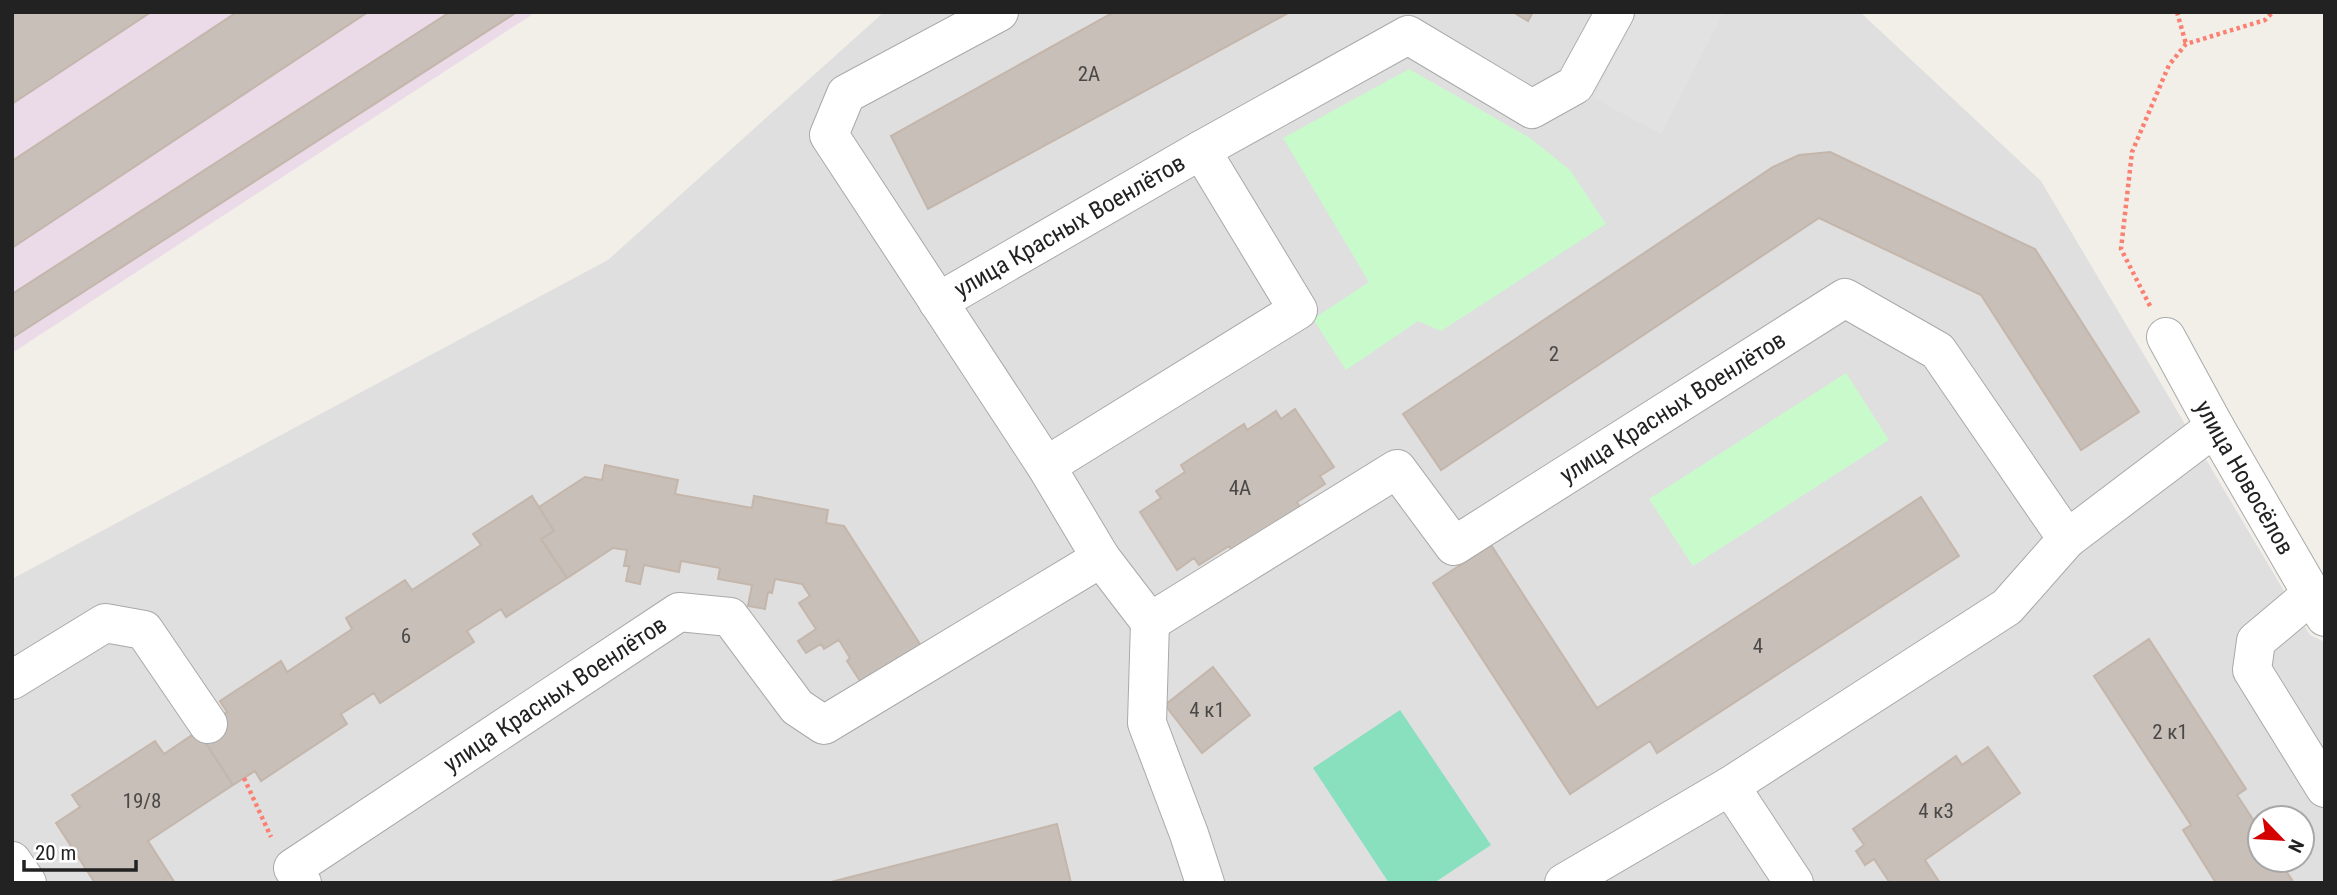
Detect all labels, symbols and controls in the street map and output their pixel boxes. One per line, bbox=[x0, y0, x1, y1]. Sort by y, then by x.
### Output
house number: 2А bbox=[1078, 62, 1100, 86]
street label: улица Красных Военлётов bbox=[949, 148, 1190, 304]
street label: улица Красных Военлётов bbox=[1555, 325, 1791, 489]
house number: 2 bbox=[1549, 342, 1559, 366]
street label: улица Новосёлов bbox=[2189, 396, 2300, 560]
house number: 4А bbox=[1229, 476, 1251, 500]
street label: улица Красных Военлётов bbox=[438, 610, 672, 778]
house number: 6 bbox=[401, 624, 411, 648]
house number: 4 bbox=[1753, 634, 1763, 658]
house number: 4 к1 bbox=[1189, 698, 1225, 722]
house number: 2 к1 bbox=[2152, 720, 2188, 744]
house number: 19/8 bbox=[123, 789, 161, 813]
house number: 4 к3 bbox=[1918, 799, 1954, 823]
north arrow bbox=[2246, 804, 2316, 874]
scale bar bbox=[24, 828, 136, 872]
text: N bbox=[2283, 836, 2309, 856]
text: 20 m bbox=[35, 841, 76, 865]

